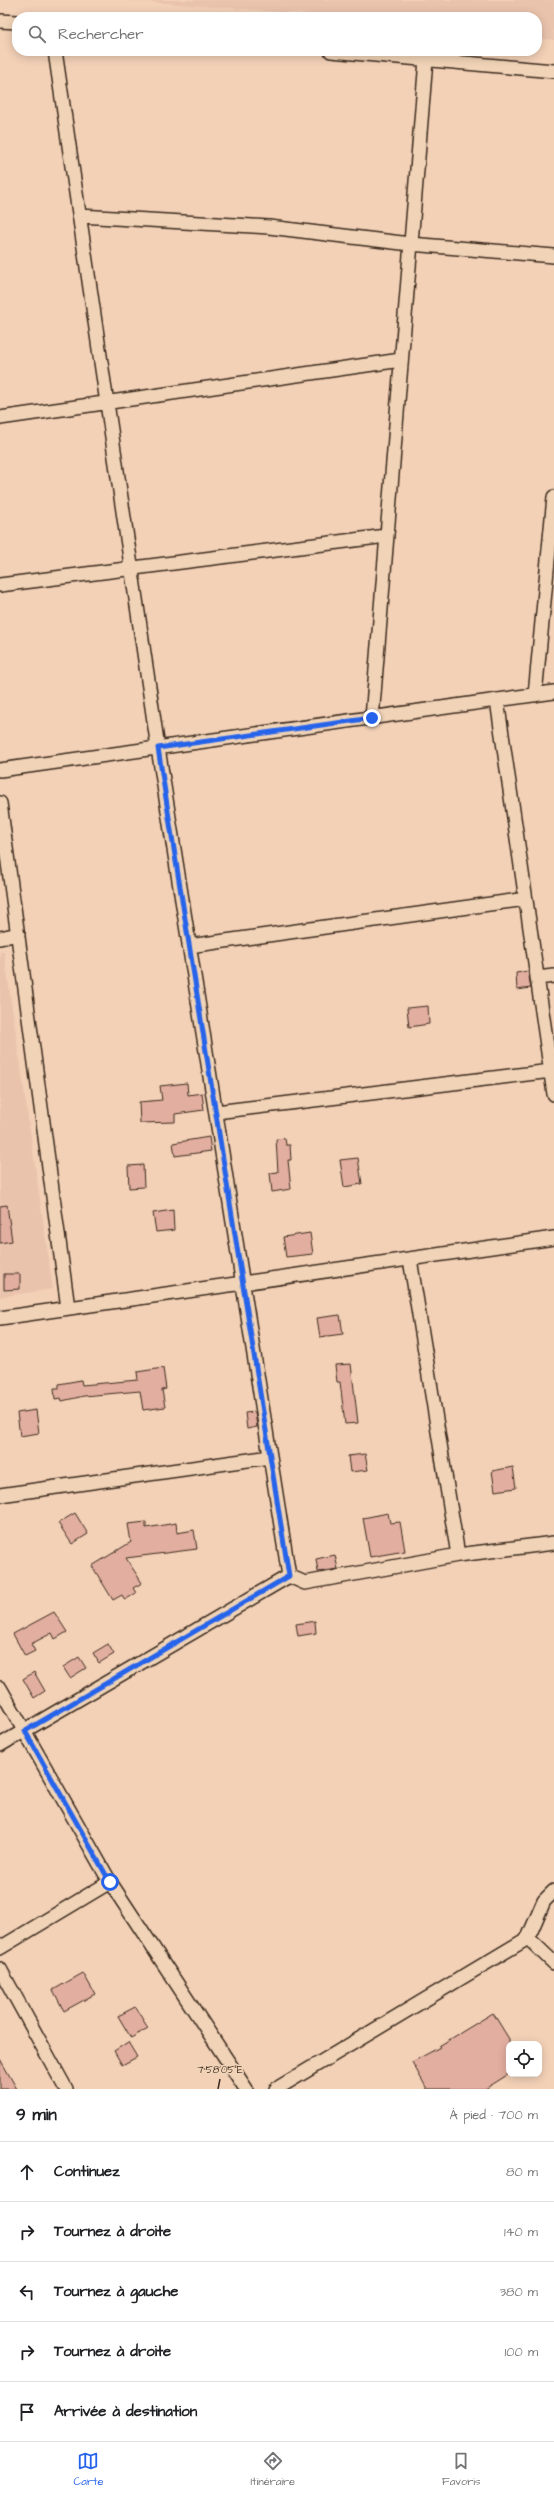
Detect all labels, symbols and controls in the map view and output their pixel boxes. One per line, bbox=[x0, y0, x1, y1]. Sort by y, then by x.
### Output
search box bbox=[12, 12, 542, 56]
icon: search bbox=[26, 23, 48, 45]
text: Rechercher bbox=[58, 24, 143, 45]
route end bbox=[363, 709, 381, 727]
route start bbox=[101, 1873, 119, 1891]
map controls bbox=[506, 2041, 542, 2077]
button: locate bbox=[506, 2041, 542, 2077]
text: 7°58'05"E bbox=[197, 2063, 243, 2077]
text: 9 min bbox=[16, 2103, 57, 2127]
text: À pied · 700 m bbox=[450, 2106, 538, 2124]
icon: ahead bbox=[16, 2161, 38, 2183]
text: Continuez bbox=[54, 2161, 120, 2182]
text: 80 m bbox=[506, 2163, 538, 2181]
icon: right bbox=[16, 2221, 38, 2243]
text: Tournez à droite bbox=[54, 2221, 171, 2242]
text: 140 m bbox=[504, 2223, 538, 2241]
icon: left bbox=[16, 2281, 38, 2303]
text: Tournez à gauche bbox=[54, 2281, 178, 2302]
text: 380 m bbox=[499, 2283, 538, 2301]
icon: right bbox=[16, 2341, 38, 2363]
text: Tournez à droite bbox=[54, 2341, 171, 2362]
text: 100 m bbox=[505, 2343, 538, 2361]
icon: arrive bbox=[16, 2401, 38, 2423]
text: Arrivée à destination bbox=[54, 2401, 197, 2422]
tab: Carte bbox=[74, 2450, 103, 2489]
tab: Itinéraire bbox=[250, 2450, 295, 2489]
tab: Favoris bbox=[442, 2450, 480, 2489]

